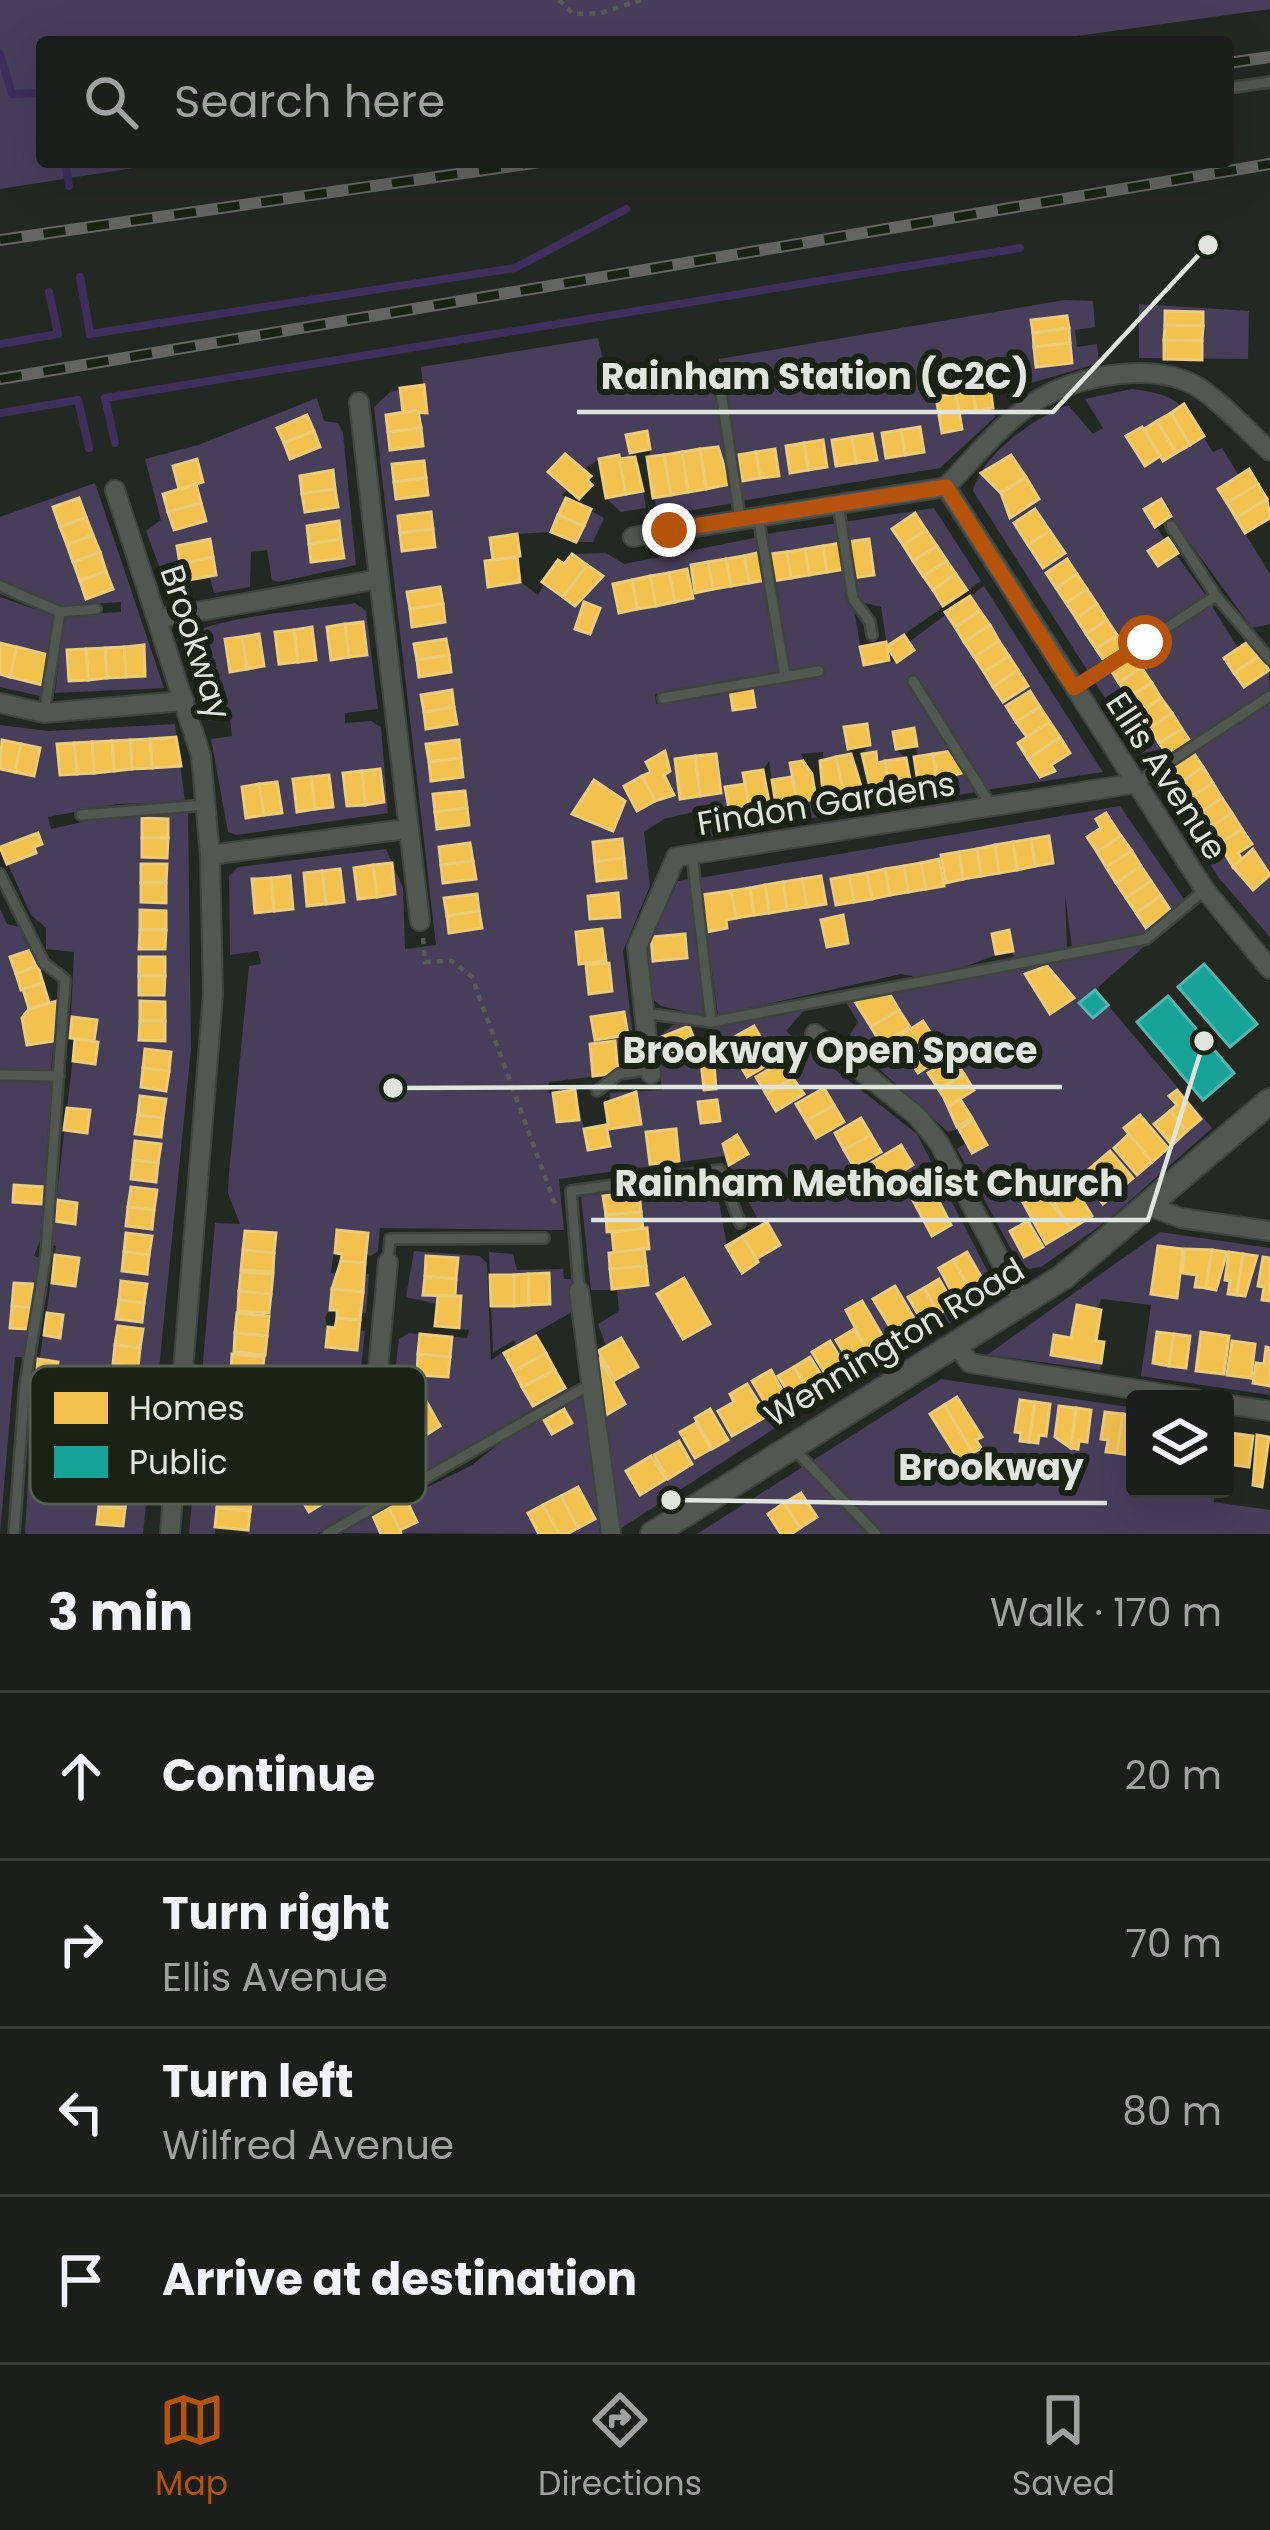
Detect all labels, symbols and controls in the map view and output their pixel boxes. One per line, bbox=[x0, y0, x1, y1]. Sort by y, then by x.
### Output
search box bbox=[36, 36, 1234, 168]
icon: search bbox=[78, 69, 144, 135]
text: Search here bbox=[174, 70, 445, 133]
callout: Rainham Station (C2C) bbox=[577, 340, 1053, 412]
text: Rainham Station (C2C) bbox=[601, 351, 1029, 402]
route end bbox=[642, 503, 696, 557]
street label: Brookway bbox=[148, 559, 243, 726]
route start bbox=[1118, 615, 1172, 669]
street label: Ellis Avenue bbox=[1095, 683, 1238, 869]
street label: Findon Gardens bbox=[694, 760, 958, 847]
callout: Brookway Open Space bbox=[599, 1015, 1062, 1087]
text: Brookway Open Space bbox=[622, 1025, 1038, 1076]
callout: Rainham Methodist Church bbox=[591, 1148, 1148, 1220]
text: Rainham Methodist Church bbox=[614, 1158, 1124, 1209]
street label: Wennington Road bbox=[756, 1246, 1033, 1439]
legend bbox=[30, 1366, 426, 1504]
text: Homes bbox=[129, 1385, 245, 1432]
map controls bbox=[1126, 1390, 1234, 1498]
button: layers bbox=[1126, 1390, 1234, 1498]
callout: Brookway bbox=[874, 1431, 1107, 1503]
text: Public bbox=[129, 1439, 228, 1486]
text: Brookway bbox=[898, 1442, 1084, 1493]
text: 3 min bbox=[48, 1576, 193, 1648]
text: Walk · 170 m bbox=[990, 1585, 1222, 1640]
icon: ahead bbox=[48, 1743, 114, 1809]
text: Continue bbox=[162, 1744, 375, 1807]
text: 20 m bbox=[1124, 1748, 1222, 1803]
text: Turn right bbox=[162, 1882, 390, 1945]
icon: right bbox=[48, 1911, 114, 1977]
text: 70 m bbox=[1126, 1916, 1222, 1971]
text: Ellis Avenue bbox=[162, 1950, 388, 2005]
text: Turn left bbox=[162, 2050, 354, 2113]
icon: left bbox=[48, 2079, 114, 2145]
text: 80 m bbox=[1122, 2084, 1222, 2139]
text: Wilfred Avenue bbox=[162, 2118, 454, 2173]
icon: arrive bbox=[48, 2247, 114, 2313]
text: Arrive at destination bbox=[162, 2248, 637, 2311]
tab: Map bbox=[155, 2387, 228, 2509]
tab: Directions bbox=[538, 2387, 702, 2509]
tab: Saved bbox=[1012, 2387, 1115, 2509]

